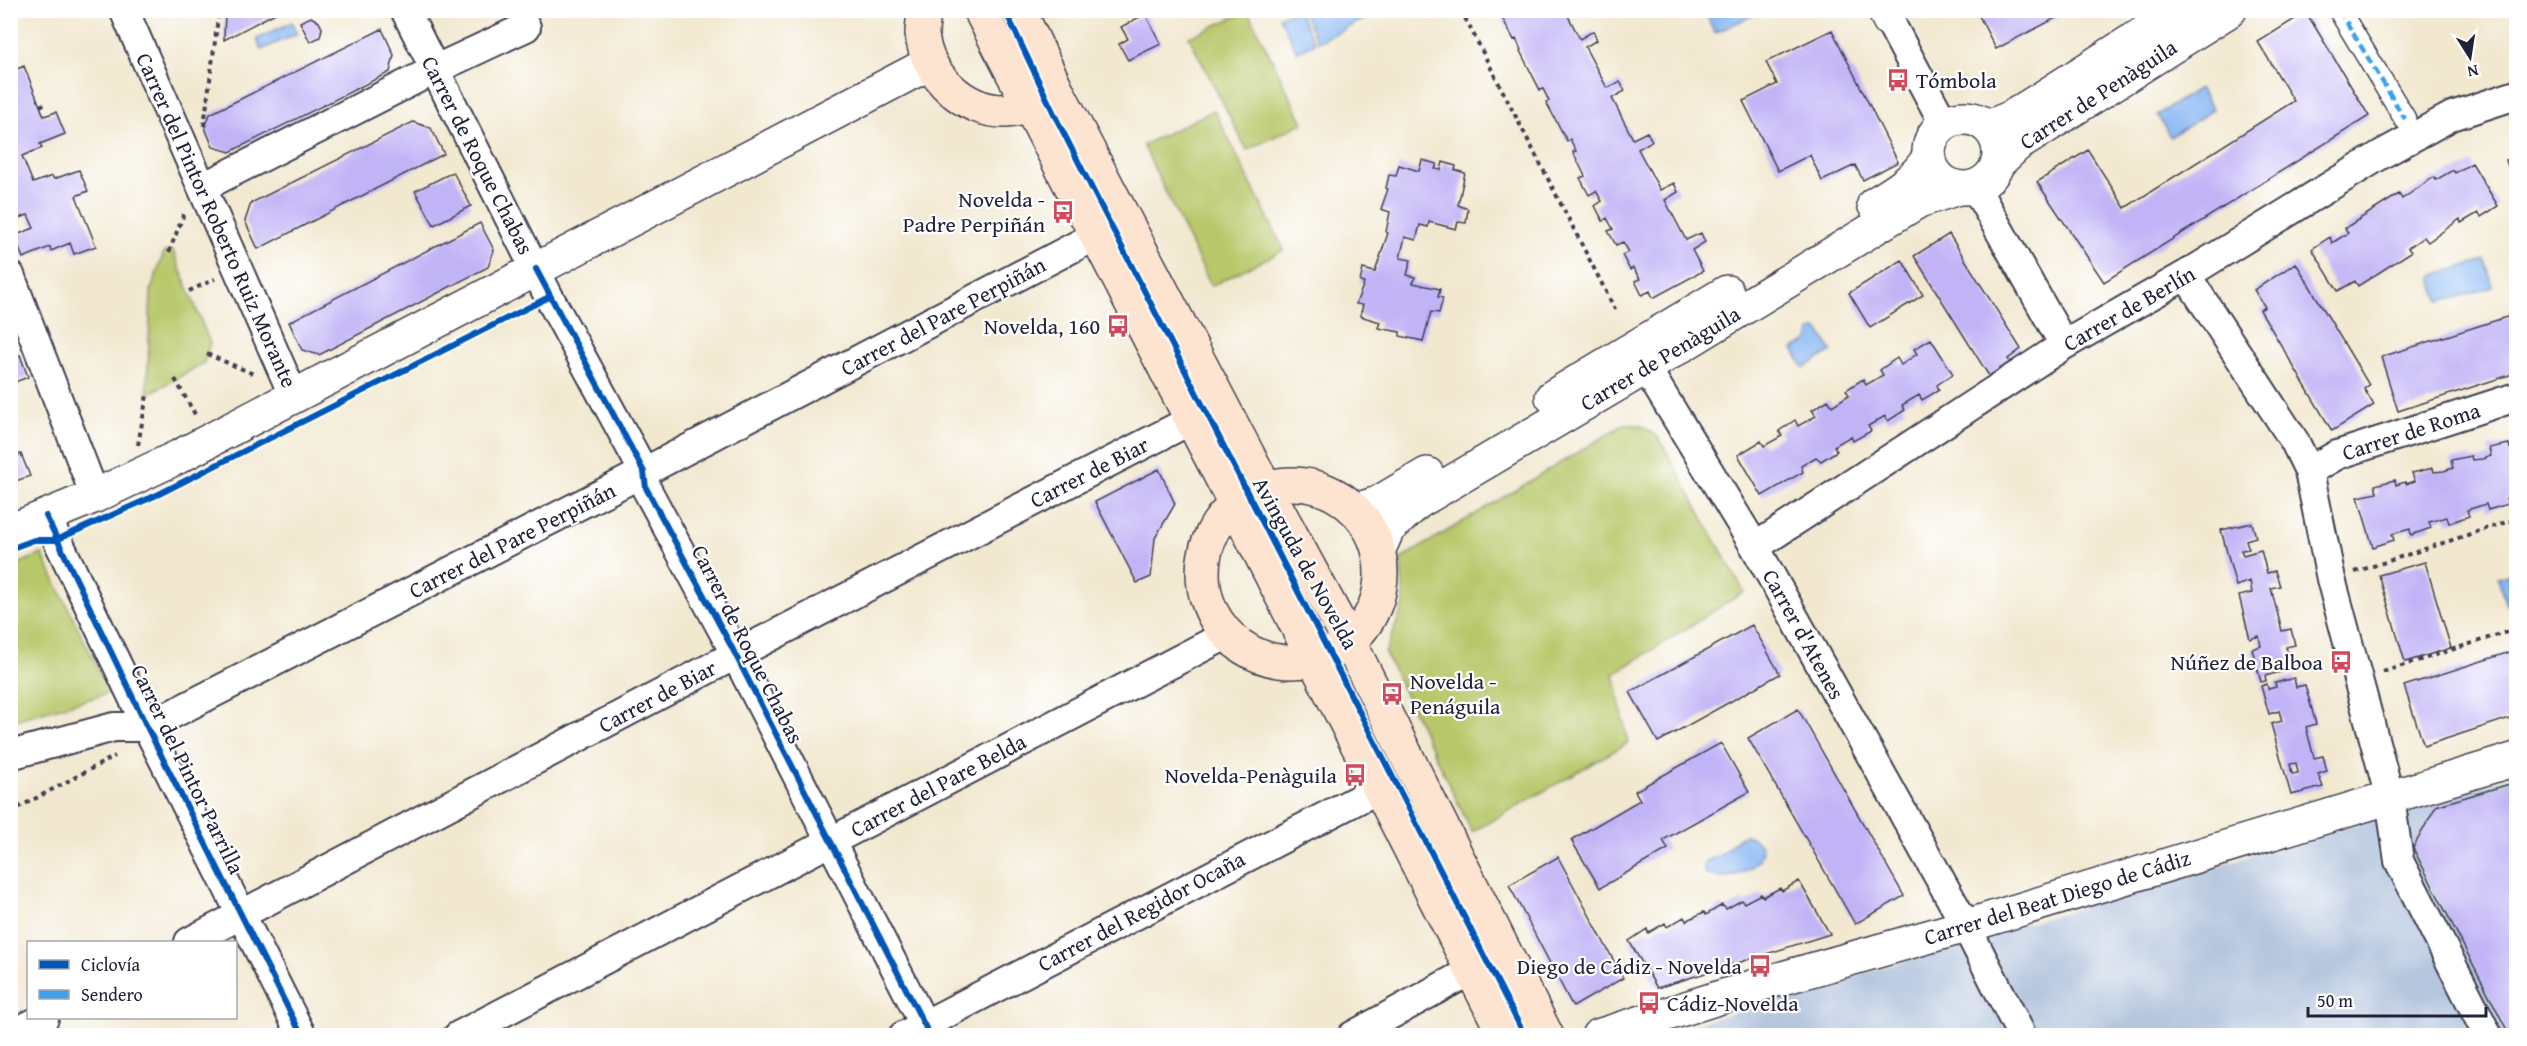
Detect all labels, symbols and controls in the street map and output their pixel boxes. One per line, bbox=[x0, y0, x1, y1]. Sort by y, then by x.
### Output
north arrow bbox=[2440, 27, 2500, 87]
street label: Carrer de Penàguila bbox=[2013, 31, 2183, 157]
street label: Carrer del Pintor Roberto Ruiz Morante bbox=[128, 47, 306, 393]
street label: Carrer de Roque Chabas bbox=[414, 50, 542, 260]
text: N bbox=[2465, 59, 2481, 85]
place label: Tómbola bbox=[1916, 64, 1997, 96]
bus stop icon: Tómbola bbox=[1885, 67, 1911, 93]
place label: Novelda - Padre Perpiñán bbox=[903, 183, 1046, 240]
bus stop icon: Novelda - Padre Perpiñán bbox=[1050, 199, 1076, 225]
street label: Carrer del Pare Perpiñán bbox=[835, 248, 1052, 384]
street label: Carrer de Berlín bbox=[2057, 257, 2202, 359]
street label: Carrer de Penàguila bbox=[1574, 297, 1747, 419]
place label: Novelda, 160 bbox=[984, 310, 1100, 342]
bus stop icon: Novelda, 160 bbox=[1105, 313, 1131, 339]
street label: Carrer de Roma bbox=[2338, 393, 2485, 468]
street label: Carrer de Biar bbox=[1024, 428, 1154, 516]
street label: Avinguda de Novelda bbox=[1245, 471, 1367, 656]
street label: Carrer del Pare Perpiñán bbox=[403, 474, 621, 606]
street label: Carrer de Roque Chabas bbox=[684, 539, 812, 749]
street label: Carrer d'Atenes bbox=[1755, 563, 1853, 705]
place label: Núñez de Balboa bbox=[2171, 646, 2324, 678]
bus stop icon: Núñez de Balboa bbox=[2328, 649, 2354, 675]
street label: Carrer de Biar bbox=[592, 651, 722, 741]
street label: Carrer del Pintor Parrilla bbox=[123, 659, 253, 880]
place label: Novelda - Penáguila bbox=[1410, 665, 1501, 722]
bus stop icon: Novelda - Penáguila bbox=[1379, 681, 1405, 707]
street label: Carrer del Pare Belda bbox=[845, 725, 1032, 845]
place label: Novelda-Penàguila bbox=[1165, 759, 1338, 791]
bus stop icon: Novelda-Penàguila bbox=[1342, 762, 1368, 788]
street label: Carrer del Beat Diego de Cádiz bbox=[1920, 841, 2194, 953]
street label: Carrer del Regidor Ocaña bbox=[1032, 842, 1251, 979]
legend bbox=[27, 941, 237, 1019]
place label: Diego de Cádiz - Novelda bbox=[1517, 950, 1743, 982]
text: Ciclovía bbox=[81, 951, 140, 978]
bus stop icon: Diego de Cádiz - Novelda bbox=[1747, 953, 1773, 979]
scale bar bbox=[2308, 980, 2486, 1018]
text: Sendero bbox=[81, 981, 143, 1008]
place label: Cádiz-Novelda bbox=[1667, 987, 1799, 1019]
text: 50 m bbox=[2317, 987, 2353, 1014]
bus stop icon: Cádiz-Novelda bbox=[1636, 990, 1662, 1016]

